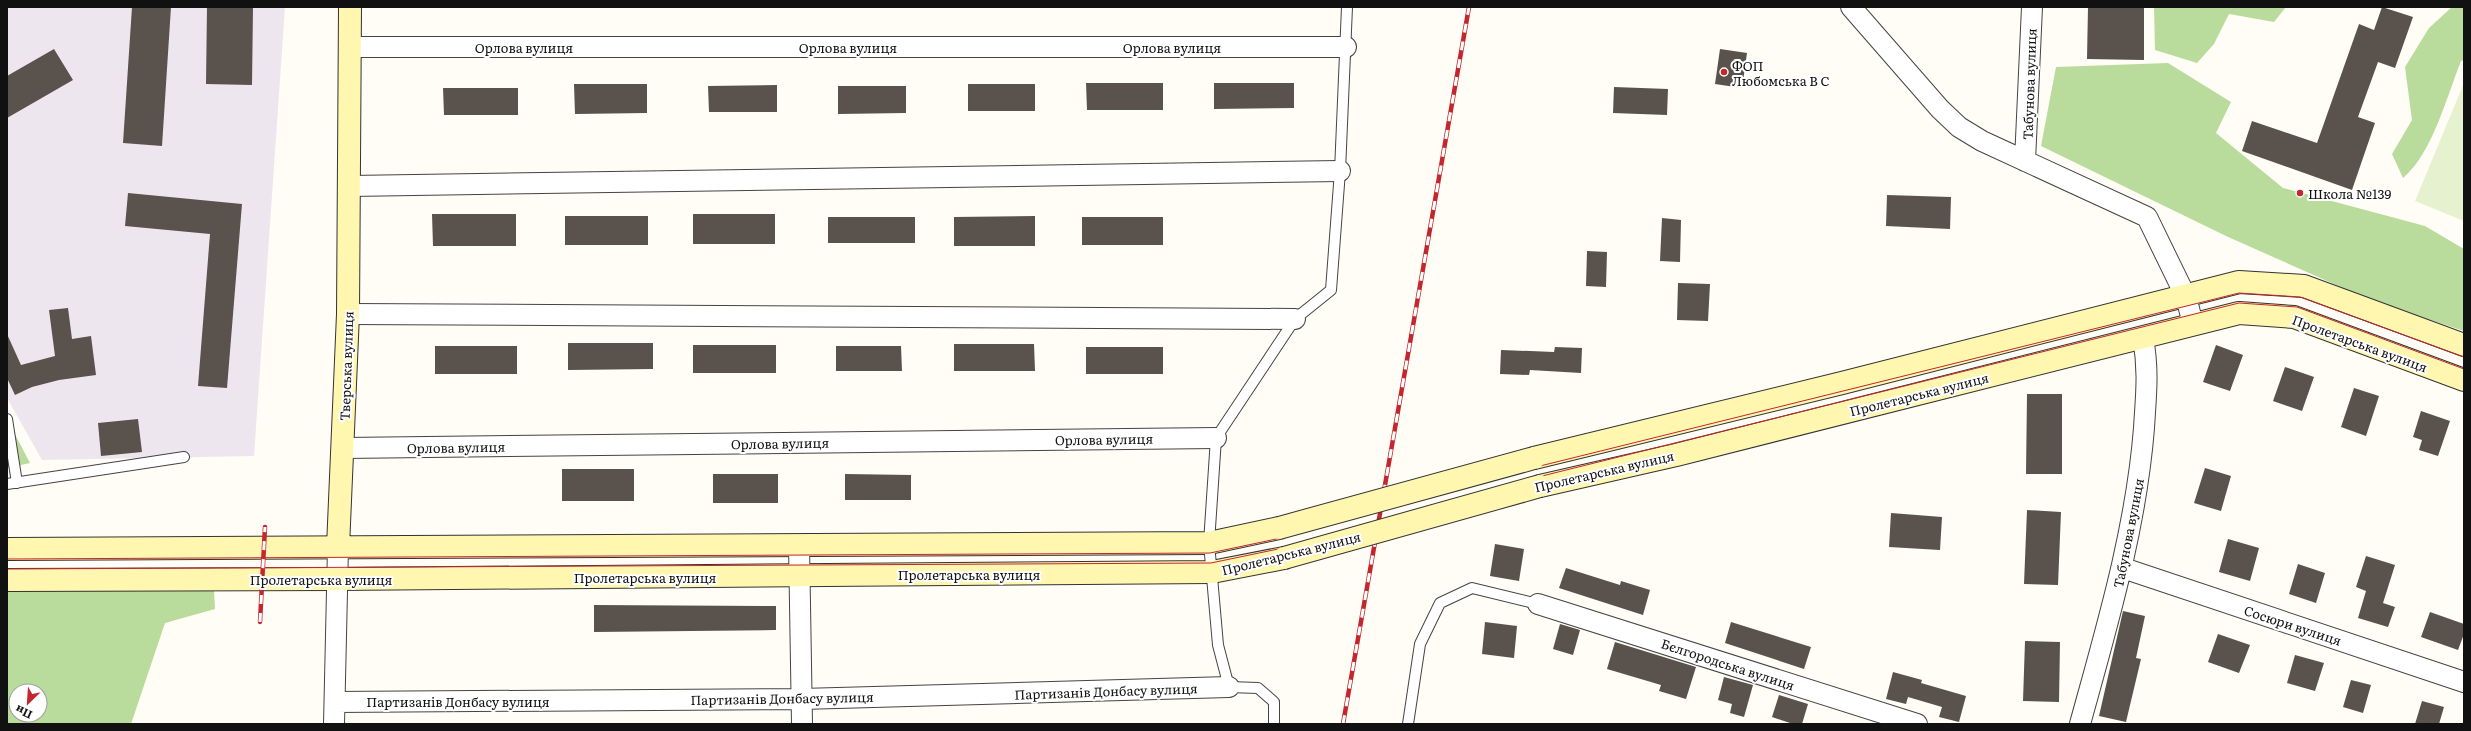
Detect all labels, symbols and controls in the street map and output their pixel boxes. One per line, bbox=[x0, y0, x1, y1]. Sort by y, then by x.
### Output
street label: Табунова вулиця bbox=[2018, 28, 2040, 140]
street label: Орлова вулиця bbox=[475, 38, 573, 57]
street label: Орлова вулиця bbox=[799, 38, 897, 57]
street label: Орлова вулиця bbox=[1123, 38, 1221, 57]
place label: ФОП Любомська В С bbox=[1732, 56, 1830, 90]
marker: ФОП Любомська В С bbox=[1719, 67, 1729, 77]
place label: Школа №139 bbox=[2308, 184, 2392, 203]
marker: Школа №139 bbox=[2295, 188, 2305, 198]
street label: Пролетарська вулиця bbox=[2290, 310, 2430, 376]
street label: Тверська вулиця bbox=[335, 311, 357, 421]
street label: Пролетарська вулиця bbox=[1847, 367, 1991, 420]
street label: Орлова вулиця bbox=[1055, 429, 1153, 449]
street label: Орлова вулиця bbox=[731, 433, 829, 453]
street label: Орлова вулиця bbox=[407, 437, 505, 457]
street label: Пролетарська вулиця bbox=[1532, 446, 1676, 496]
street label: Табунова вулиця bbox=[2108, 476, 2148, 590]
street label: Пролетарська вулиця bbox=[1219, 526, 1363, 579]
street label: Пролетарська вулиця bbox=[898, 565, 1041, 584]
street label: Пролетарська вулиця bbox=[574, 568, 717, 587]
street label: Пролетарська вулиця bbox=[250, 570, 393, 589]
street label: Сосюри вулиця bbox=[2242, 600, 2344, 650]
street label: Бєлгородська вулиця bbox=[1659, 633, 1797, 695]
street label: Партизанів Донбасу вулиця bbox=[1014, 678, 1198, 704]
north arrow bbox=[8, 683, 48, 723]
street label: Партизанів Донбасу вулиця bbox=[690, 687, 874, 709]
street label: Партизанів Донбасу вулиця bbox=[366, 692, 550, 711]
text: Пн bbox=[12, 702, 34, 724]

